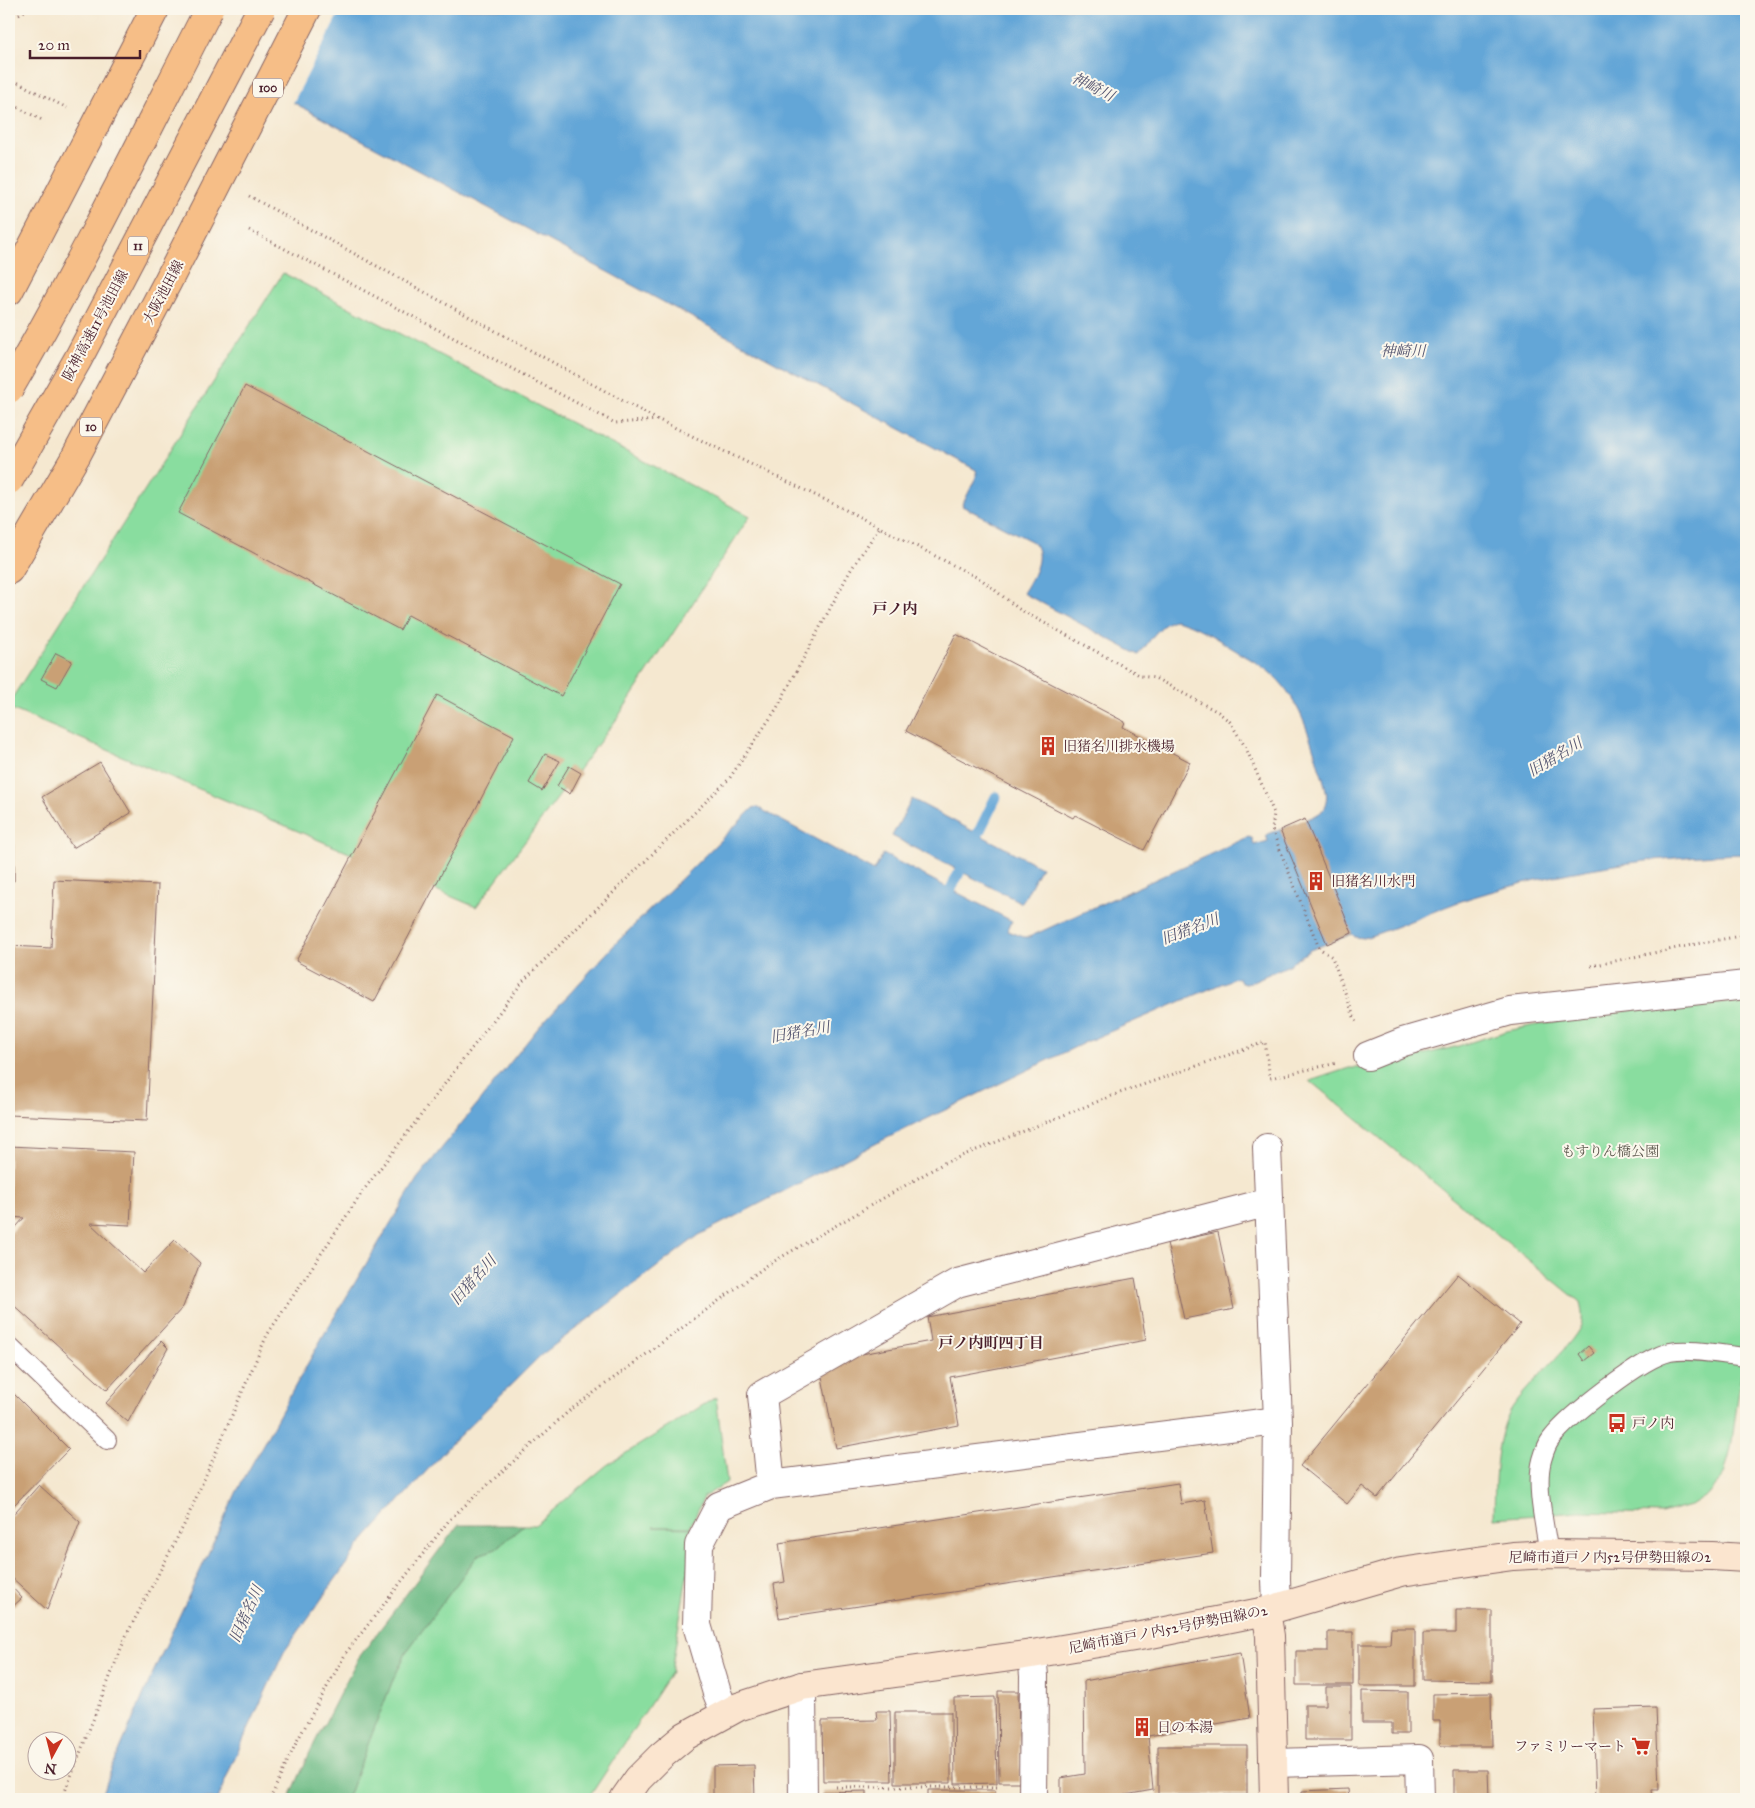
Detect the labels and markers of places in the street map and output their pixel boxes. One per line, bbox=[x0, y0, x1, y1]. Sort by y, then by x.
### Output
building icon: 旧猪名川排水機場 bbox=[1037, 735, 1059, 757]
place label: 旧猪名川排水機場 bbox=[1063, 738, 1175, 755]
building icon: 旧猪名川水門 bbox=[1305, 870, 1327, 892]
place label: 旧猪名川水門 bbox=[1331, 873, 1415, 890]
bus stop icon: 戸ノ内 bbox=[1606, 1412, 1628, 1434]
place label: 戸ノ内 bbox=[1632, 1415, 1674, 1432]
building icon: 日の本湯 bbox=[1131, 1716, 1153, 1738]
place label: 日の本湯 bbox=[1157, 1719, 1213, 1736]
supermarket icon: ファミリーマート bbox=[1630, 1735, 1652, 1757]
place label: ファミリーマート bbox=[1514, 1738, 1626, 1755]

